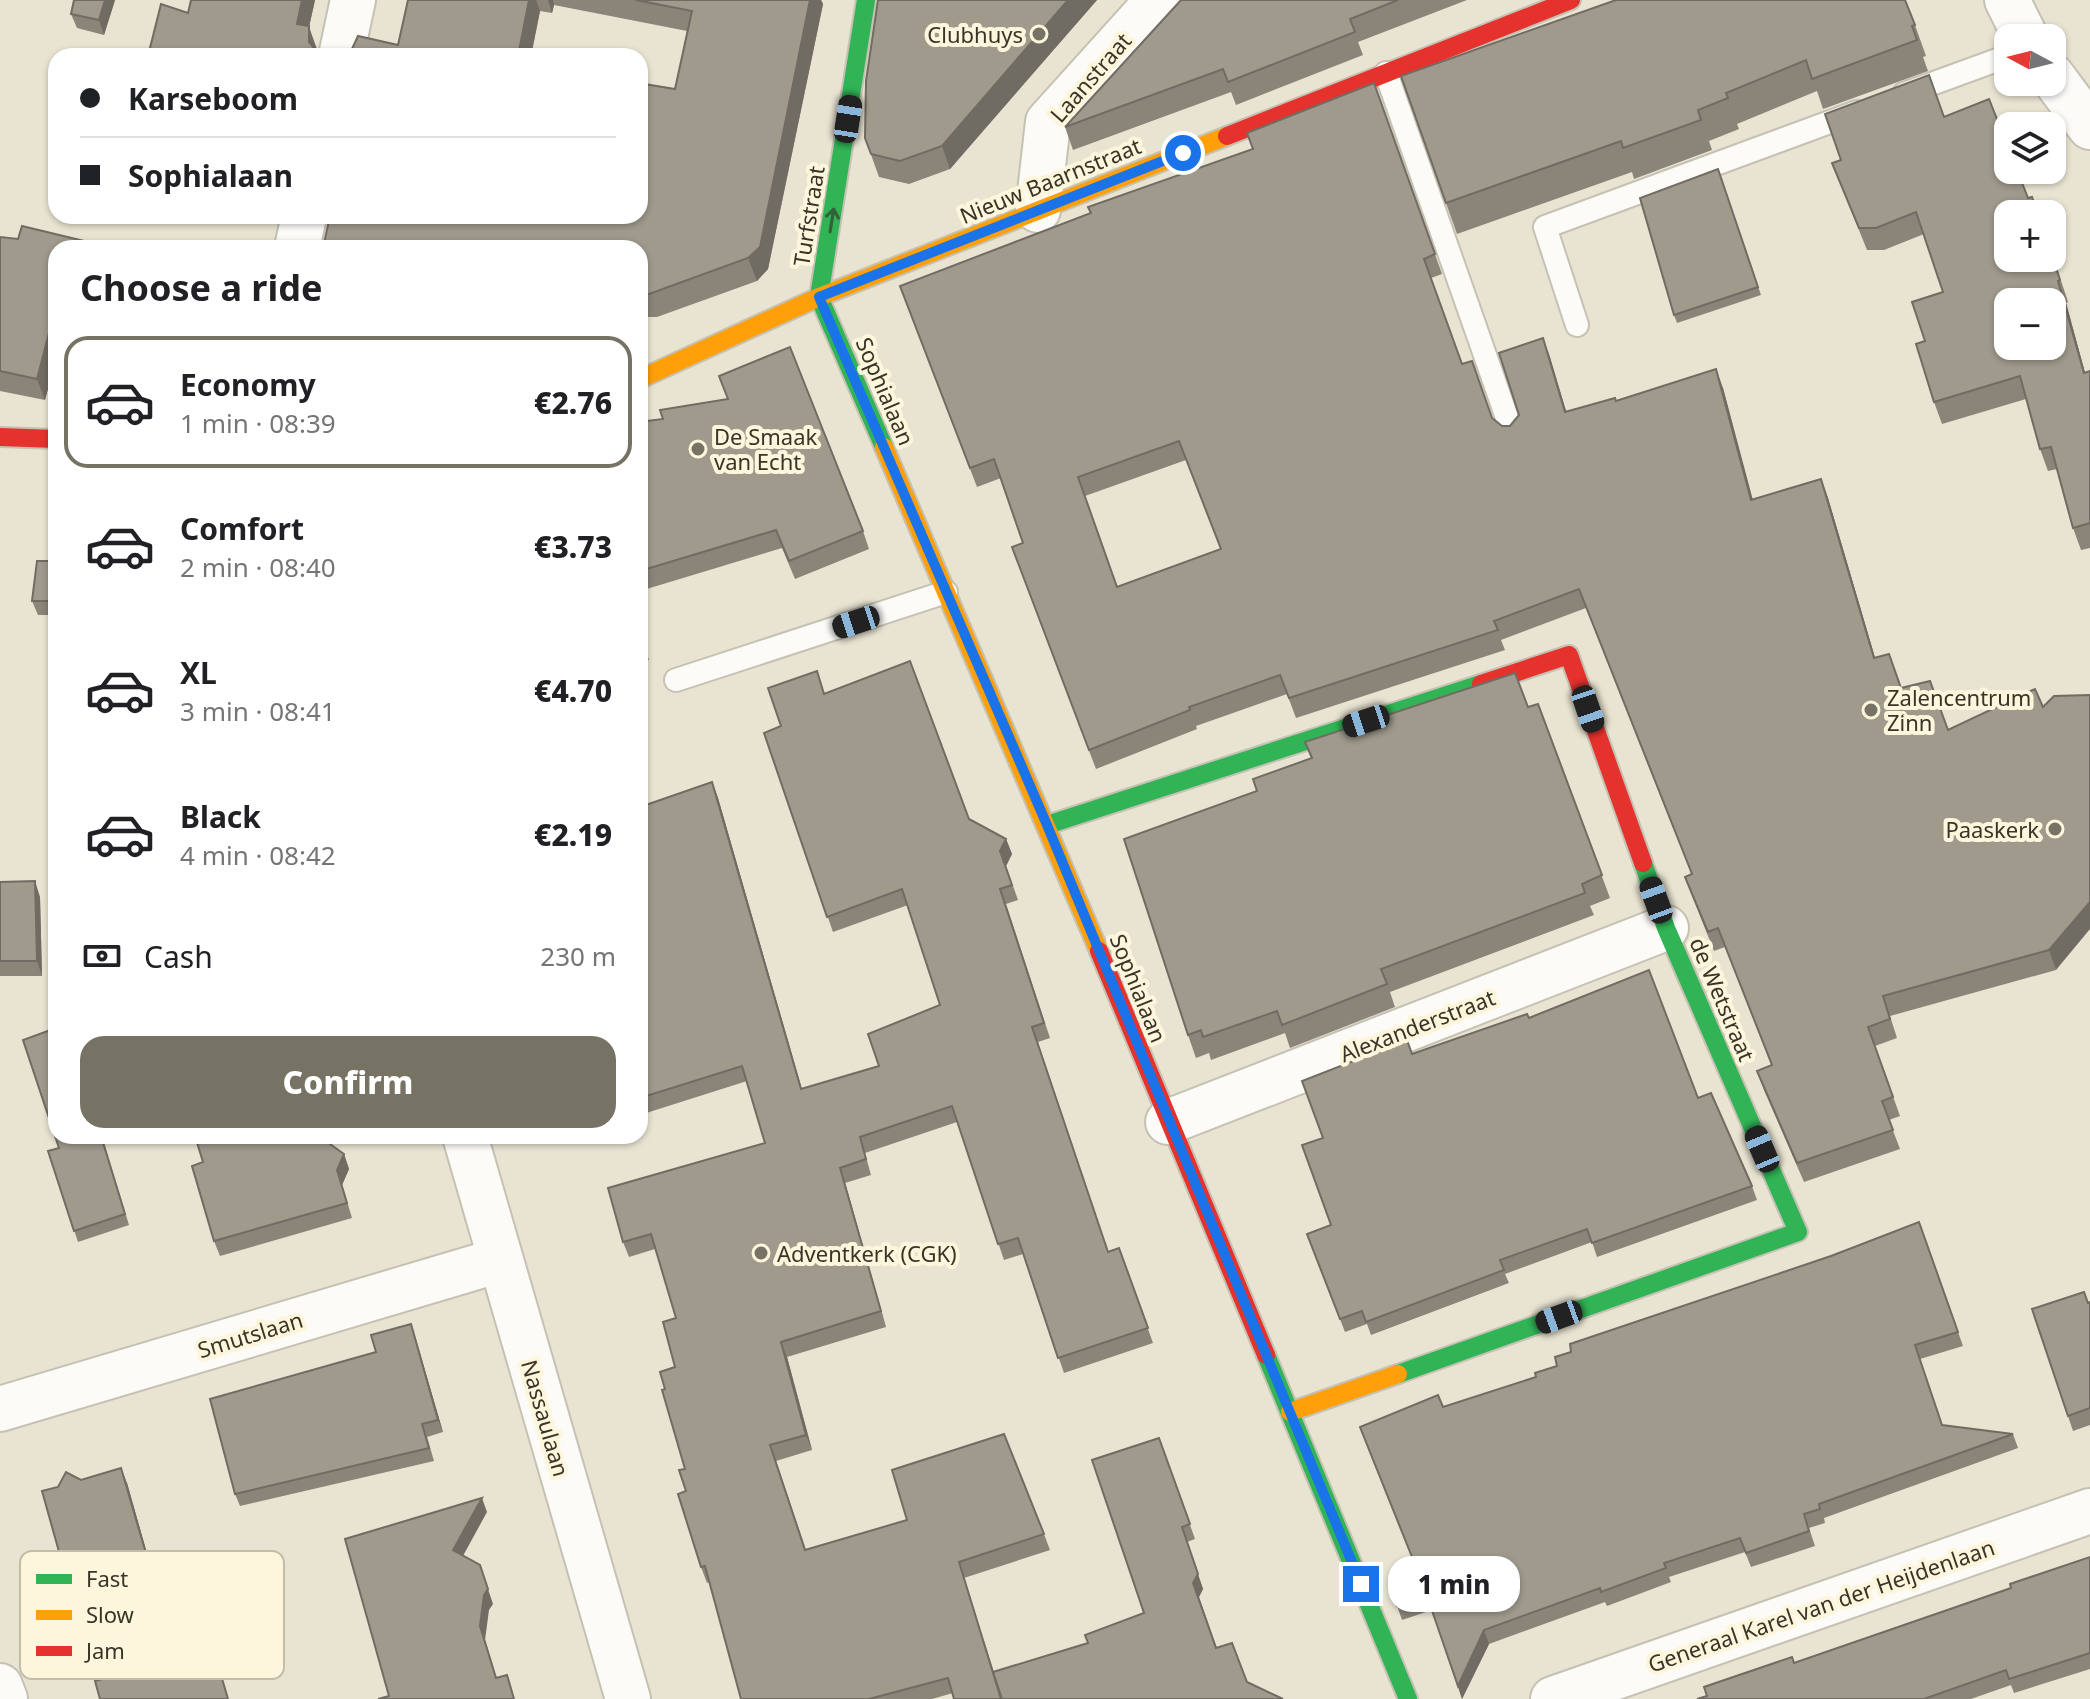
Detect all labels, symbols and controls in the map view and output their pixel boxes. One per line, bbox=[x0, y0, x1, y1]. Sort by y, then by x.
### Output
place label: Clubhuys bbox=[927, 19, 1023, 49]
north arrow bbox=[1994, 24, 2066, 96]
map controls bbox=[1994, 24, 2066, 360]
marker: Clubhuys bbox=[1030, 25, 1048, 43]
street label: Laanstraat bbox=[1043, 26, 1137, 128]
text: Karseboom bbox=[128, 78, 298, 119]
car bbox=[832, 93, 864, 145]
button: layers bbox=[1994, 112, 2066, 184]
street label: Nieuw Baarnstraat bbox=[955, 130, 1145, 230]
route start bbox=[1165, 135, 1201, 171]
text: Sophialaan bbox=[128, 155, 293, 196]
street label: Turfstraat bbox=[785, 164, 831, 268]
button: + bbox=[1994, 200, 2066, 272]
one-way arrow bbox=[825, 208, 840, 233]
text: Choose a ride bbox=[80, 263, 322, 312]
button: − bbox=[1994, 288, 2066, 360]
street label: Sophialaan bbox=[850, 332, 922, 450]
text: Economy bbox=[180, 364, 316, 405]
icon: car bbox=[84, 366, 156, 438]
text: €2.76 bbox=[534, 382, 612, 423]
text: 1 min · 08:39 bbox=[180, 405, 336, 441]
place label: De Smaak van Echt bbox=[714, 421, 818, 476]
marker: De Smaak van Echt bbox=[689, 440, 707, 458]
text: Comfort bbox=[180, 508, 304, 549]
icon: car bbox=[84, 510, 156, 582]
text: €3.73 bbox=[534, 526, 612, 567]
text: 2 min · 08:40 bbox=[180, 549, 336, 585]
car bbox=[829, 603, 883, 641]
text: XL bbox=[180, 652, 217, 693]
icon: car bbox=[84, 654, 156, 726]
text: €4.70 bbox=[534, 670, 612, 711]
car bbox=[1569, 682, 1607, 736]
place label: Zalencentrum Zinn bbox=[1887, 682, 2031, 737]
text: 3 min · 08:41 bbox=[180, 693, 336, 729]
marker: Zalencentrum Zinn bbox=[1862, 701, 1880, 719]
car bbox=[1339, 702, 1393, 740]
text: Black bbox=[180, 796, 261, 837]
icon: car bbox=[84, 798, 156, 870]
text: €2.19 bbox=[534, 814, 612, 855]
place label: Paaskerk bbox=[1945, 814, 2039, 844]
marker: Paaskerk bbox=[2046, 820, 2064, 838]
text: 4 min · 08:42 bbox=[180, 837, 336, 873]
car bbox=[1637, 873, 1675, 927]
street label: Sophialaan bbox=[1104, 929, 1174, 1047]
street label: de Wetstraat bbox=[1683, 932, 1763, 1066]
icon: cash bbox=[80, 934, 124, 978]
text: Cash bbox=[144, 936, 213, 977]
text: 230 m bbox=[540, 938, 616, 974]
street label: Alexanderstraat bbox=[1335, 982, 1499, 1068]
button: Confirm bbox=[80, 1036, 616, 1128]
car bbox=[1742, 1122, 1782, 1176]
place label: Adventkerk (CGK) bbox=[777, 1238, 957, 1268]
marker: Adventkerk (CGK) bbox=[752, 1244, 770, 1262]
car bbox=[1532, 1298, 1586, 1336]
street label: Smutslaan bbox=[194, 1304, 306, 1364]
street label: Nassaulaan bbox=[515, 1356, 577, 1480]
street label: Generaal Karel van der Heijdenlaan bbox=[1644, 1531, 1998, 1679]
legend bbox=[20, 1551, 284, 1679]
callout: 1 min bbox=[1389, 1556, 1521, 1612]
text: Fast bbox=[86, 1563, 128, 1593]
route end bbox=[1343, 1566, 1379, 1602]
text: 1 min bbox=[1418, 1566, 1490, 1602]
text: Slow bbox=[86, 1599, 135, 1629]
text: Jam bbox=[84, 1635, 125, 1665]

